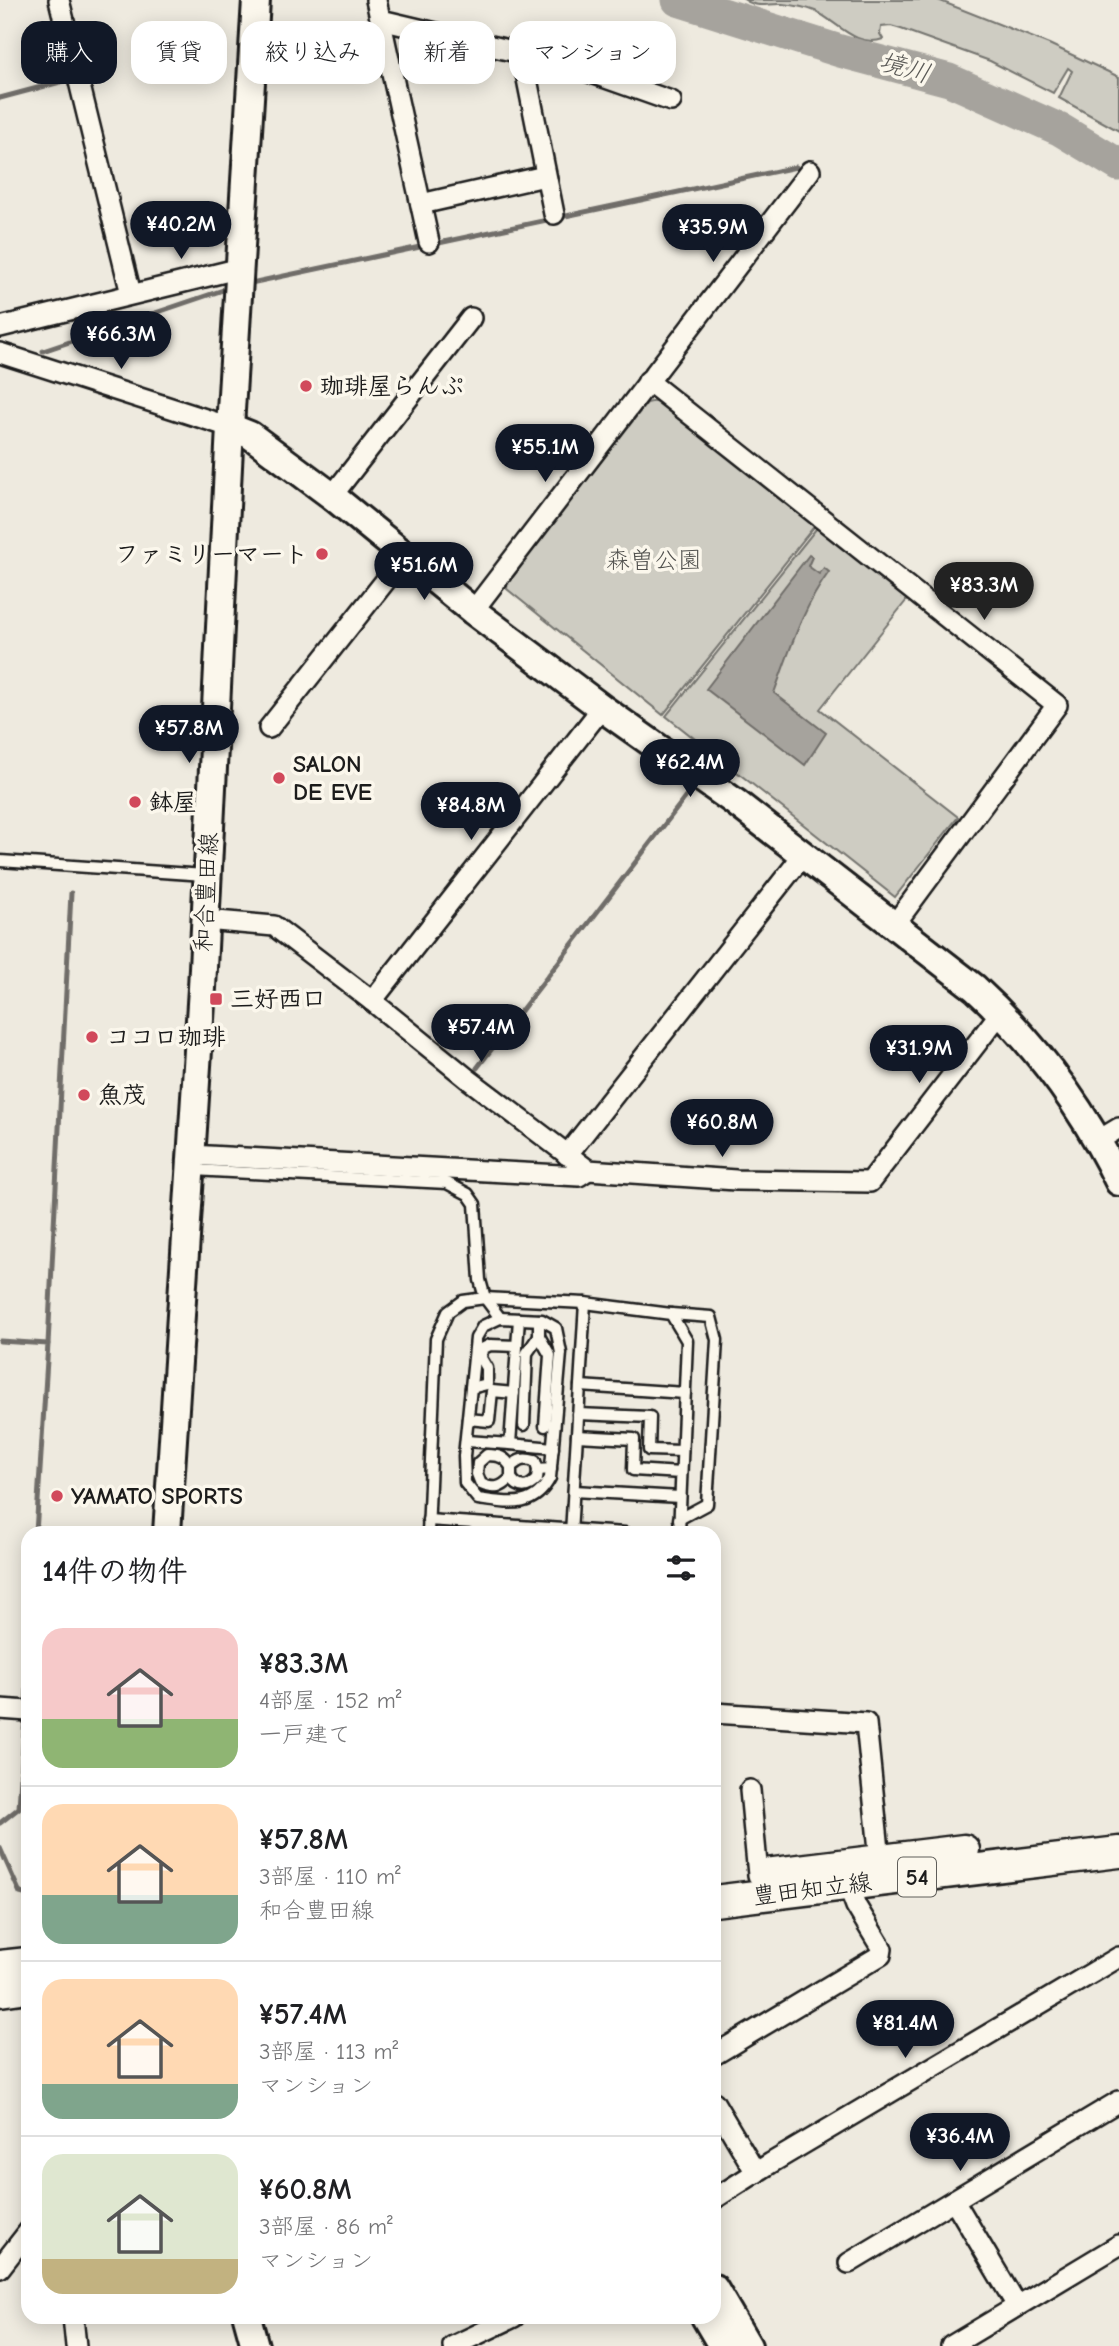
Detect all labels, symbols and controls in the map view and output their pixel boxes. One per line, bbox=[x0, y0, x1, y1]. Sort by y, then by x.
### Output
chip: 購入 bbox=[21, 21, 117, 84]
chip: 賃貸 bbox=[131, 21, 227, 84]
chip: 絞り込み bbox=[241, 21, 385, 84]
chip: 新着 bbox=[399, 21, 495, 84]
chip: マンション bbox=[509, 21, 676, 84]
water label: 境川 bbox=[876, 46, 934, 90]
pin: ¥40.2M bbox=[124, 202, 238, 261]
pin: ¥35.9M bbox=[656, 204, 770, 264]
text: ¥40.2M bbox=[146, 210, 216, 237]
text: ¥35.9M bbox=[678, 213, 748, 240]
pin: ¥66.3M bbox=[64, 312, 178, 371]
text: ¥66.3M bbox=[86, 320, 156, 347]
place label: 珈琲屋らんぷ bbox=[320, 372, 464, 400]
marker: 珈琲屋らんぷ bbox=[298, 378, 314, 394]
pin: ¥55.1M bbox=[488, 424, 602, 484]
text: ¥55.1M bbox=[511, 433, 579, 460]
place label: ファミリーマート bbox=[115, 540, 308, 568]
pin: ¥51.6M bbox=[367, 542, 481, 602]
marker: ファミリーマート bbox=[314, 546, 330, 562]
park label: 森曽公園 bbox=[606, 546, 702, 574]
text: ¥51.6M bbox=[390, 551, 458, 578]
pin: ¥83.3M bbox=[927, 562, 1041, 622]
text: ¥83.3M bbox=[950, 571, 1018, 598]
pin: ¥57.8M bbox=[132, 706, 246, 765]
text: ¥57.8M bbox=[155, 714, 223, 741]
pin: ¥62.4M bbox=[633, 740, 747, 799]
text: ¥62.4M bbox=[656, 748, 724, 775]
place label: SALON DE EVE bbox=[293, 750, 372, 806]
marker: SALON DE EVE bbox=[271, 770, 287, 786]
pin: ¥84.8M bbox=[414, 782, 528, 842]
place label: 鉢屋 bbox=[149, 788, 197, 816]
text: ¥84.8M bbox=[437, 791, 505, 818]
marker: 鉢屋 bbox=[127, 794, 143, 810]
street label: 和合豊田線 bbox=[189, 831, 223, 953]
place label: 三好西口 bbox=[230, 985, 326, 1013]
marker: 三好西口 bbox=[208, 991, 224, 1007]
pin: ¥57.4M bbox=[424, 1004, 538, 1064]
text: ¥57.4M bbox=[447, 1013, 515, 1040]
place label: ココロ珈琲 bbox=[106, 1023, 226, 1051]
pin: ¥31.9M bbox=[862, 1026, 976, 1085]
marker: ココロ珈琲 bbox=[84, 1029, 100, 1045]
text: ¥31.9M bbox=[886, 1034, 952, 1061]
place label: 魚茂 bbox=[98, 1081, 146, 1109]
marker: 魚茂 bbox=[76, 1087, 92, 1103]
pin: ¥60.8M bbox=[665, 1100, 779, 1159]
text: ¥60.8M bbox=[687, 1108, 757, 1135]
place label: YAMATO SPORTS bbox=[71, 1482, 243, 1510]
marker: YAMATO SPORTS bbox=[49, 1488, 65, 1504]
icon: filters bbox=[662, 1549, 700, 1587]
text: 14件の物件 bbox=[42, 1554, 188, 1589]
text: ¥83.3M bbox=[259, 1646, 348, 1681]
icon: home bbox=[98, 1656, 182, 1740]
text: 4部屋 · 152 m² bbox=[259, 1687, 402, 1714]
text: 一戸建て bbox=[259, 1721, 351, 1748]
text: ¥57.8M bbox=[259, 1822, 348, 1857]
icon: home bbox=[98, 1832, 182, 1916]
road number: 54 bbox=[898, 1858, 936, 1896]
text: 3部屋 · 110 m² bbox=[259, 1863, 401, 1890]
street label: 豊田知立線 bbox=[751, 1868, 873, 1910]
text: 和合豊田線 bbox=[259, 1897, 374, 1924]
text: ¥57.4M bbox=[259, 1997, 347, 2032]
pin: ¥81.4M bbox=[848, 2000, 962, 2060]
icon: home bbox=[98, 2007, 182, 2091]
text: ¥81.4M bbox=[872, 2009, 938, 2036]
text: 3部屋 · 113 m² bbox=[259, 2038, 398, 2065]
text: マンション bbox=[259, 2072, 373, 2099]
pin: ¥36.4M bbox=[903, 2114, 1017, 2173]
text: ¥36.4M bbox=[926, 2122, 994, 2149]
text: ¥60.8M bbox=[259, 2172, 352, 2207]
icon: home bbox=[98, 2182, 182, 2266]
text: 3部屋 · 86 m² bbox=[259, 2213, 393, 2240]
text: マンション bbox=[259, 2247, 373, 2274]

